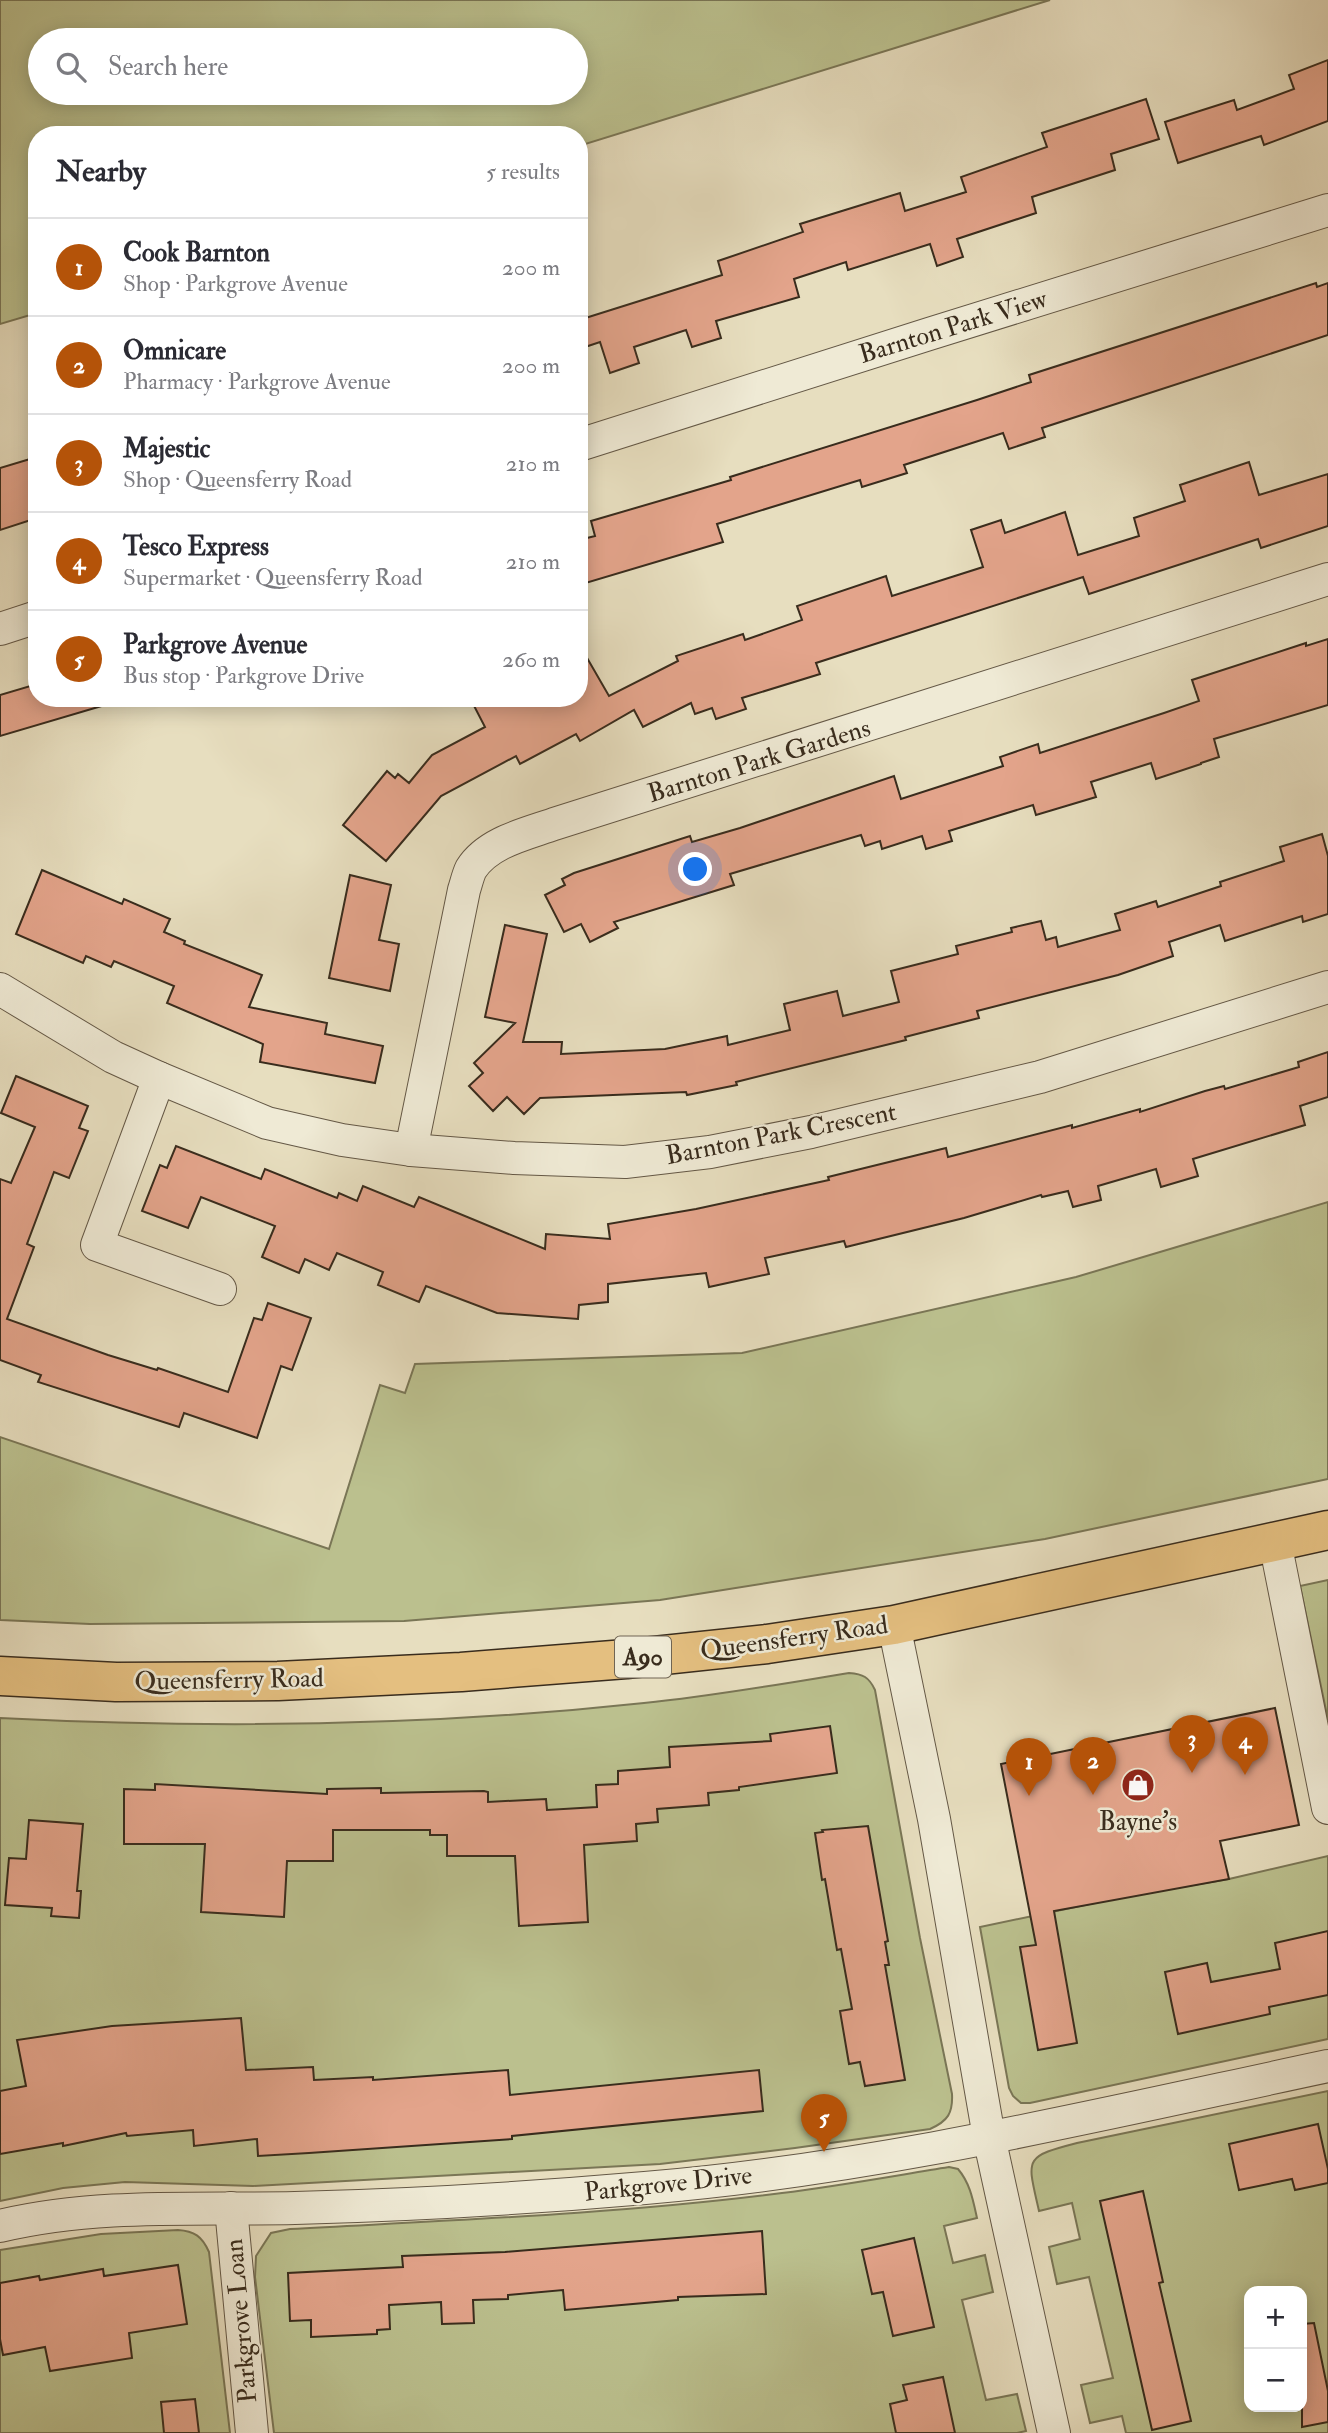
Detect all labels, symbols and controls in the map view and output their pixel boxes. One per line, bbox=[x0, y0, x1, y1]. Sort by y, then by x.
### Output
search box bbox=[28, 28, 588, 105]
icon: search bbox=[52, 48, 90, 86]
text: Search here bbox=[108, 51, 228, 83]
text: Nearby bbox=[56, 153, 146, 190]
text: 5 results bbox=[486, 157, 560, 186]
text: Cook Barnton bbox=[123, 237, 270, 269]
text: 1 bbox=[75, 253, 83, 282]
text: 200 m bbox=[502, 253, 560, 282]
text: Shop · Parkgrove Avenue bbox=[123, 269, 348, 298]
street label: Barnton Park View bbox=[855, 283, 1052, 371]
text: Omnicare bbox=[123, 335, 226, 367]
text: 2 bbox=[73, 351, 85, 380]
text: 200 m bbox=[502, 351, 560, 380]
text: Pharmacy · Parkgrove Avenue bbox=[123, 367, 391, 396]
text: Majestic bbox=[123, 433, 210, 465]
text: 3 bbox=[75, 449, 83, 478]
text: 210 m bbox=[506, 449, 560, 478]
text: Shop · Queensferry Road bbox=[123, 465, 352, 494]
text: Tesco Express bbox=[123, 531, 269, 563]
text: 4 bbox=[73, 547, 85, 576]
text: 210 m bbox=[506, 547, 560, 576]
text: Supermarket · Queensferry Road bbox=[123, 563, 423, 592]
text: Parkgrove Avenue bbox=[123, 629, 307, 661]
text: 5 bbox=[74, 645, 84, 674]
text: 260 m bbox=[502, 645, 560, 674]
text: Bus stop · Parkgrove Drive bbox=[123, 661, 364, 690]
street label: Barnton Park Gardens bbox=[644, 712, 874, 810]
your location bbox=[678, 852, 712, 886]
street label: Barnton Park Crescent bbox=[663, 1096, 899, 1172]
street label: Queensferry Road bbox=[698, 1609, 890, 1667]
road number: A90 bbox=[615, 1637, 671, 1678]
street label: Queensferry Road bbox=[134, 1662, 324, 1698]
pin: 3 bbox=[1169, 1715, 1215, 1773]
pin: 4 bbox=[1222, 1717, 1268, 1775]
pin: 2 bbox=[1070, 1737, 1116, 1795]
pin: 1 bbox=[1006, 1738, 1052, 1796]
shop icon: Bayne's bbox=[1119, 1766, 1157, 1804]
place label: Bayne's bbox=[1099, 1806, 1177, 1838]
pin: 5 bbox=[801, 2094, 847, 2152]
street label: Parkgrove Drive bbox=[582, 2159, 754, 2209]
street label: Parkgrove Loan bbox=[218, 2238, 264, 2404]
map controls bbox=[1244, 2286, 1307, 2412]
button: + bbox=[1244, 2286, 1307, 2349]
button: − bbox=[1244, 2349, 1307, 2412]

